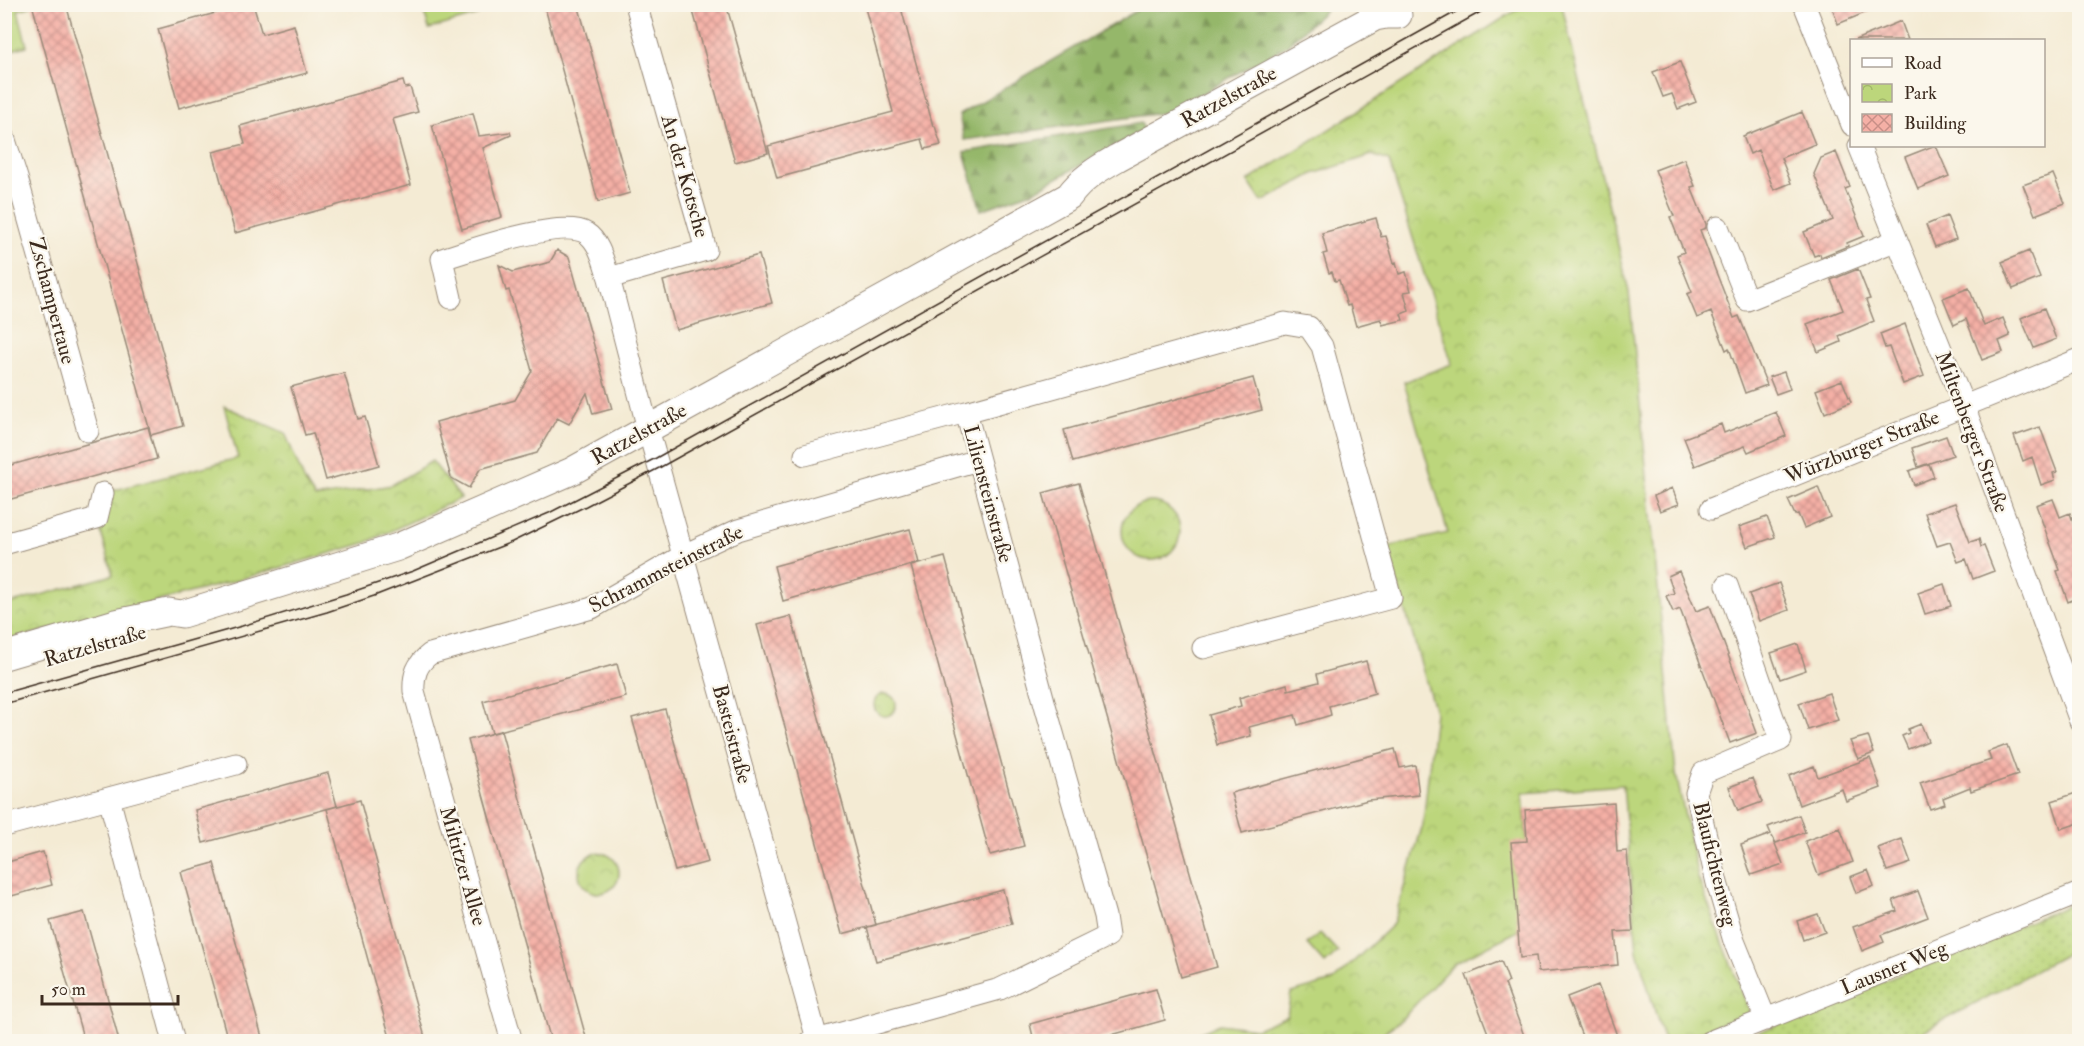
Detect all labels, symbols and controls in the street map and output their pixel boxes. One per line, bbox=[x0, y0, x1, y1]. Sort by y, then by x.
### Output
legend bbox=[1850, 39, 2045, 147]
text: Road bbox=[1904, 52, 1942, 75]
street label: Ratzelstraße bbox=[1176, 60, 1282, 134]
text: Park bbox=[1904, 82, 1937, 105]
street label: An der Kotsche bbox=[654, 110, 715, 241]
text: Building bbox=[1904, 112, 1967, 135]
street label: Zschampertaue bbox=[22, 235, 82, 367]
street label: Miltenberger Straße bbox=[1929, 347, 2015, 517]
street label: Ratzelstraße bbox=[586, 397, 692, 471]
street label: Würzburger Straße bbox=[1780, 404, 1944, 491]
street label: Liliensteinstraße bbox=[957, 422, 1019, 566]
street label: Schrammsteinstraße bbox=[584, 518, 748, 620]
street label: Ratzelstraße bbox=[41, 618, 150, 673]
street label: Basteistraße bbox=[706, 682, 758, 787]
street label: Blaufichtenweg bbox=[1686, 799, 1744, 930]
street label: Miltitzer Allee bbox=[433, 803, 493, 929]
street label: Lausner Weg bbox=[1837, 934, 1952, 1002]
scale bar bbox=[42, 968, 178, 1006]
text: 50 m bbox=[51, 978, 86, 1001]

